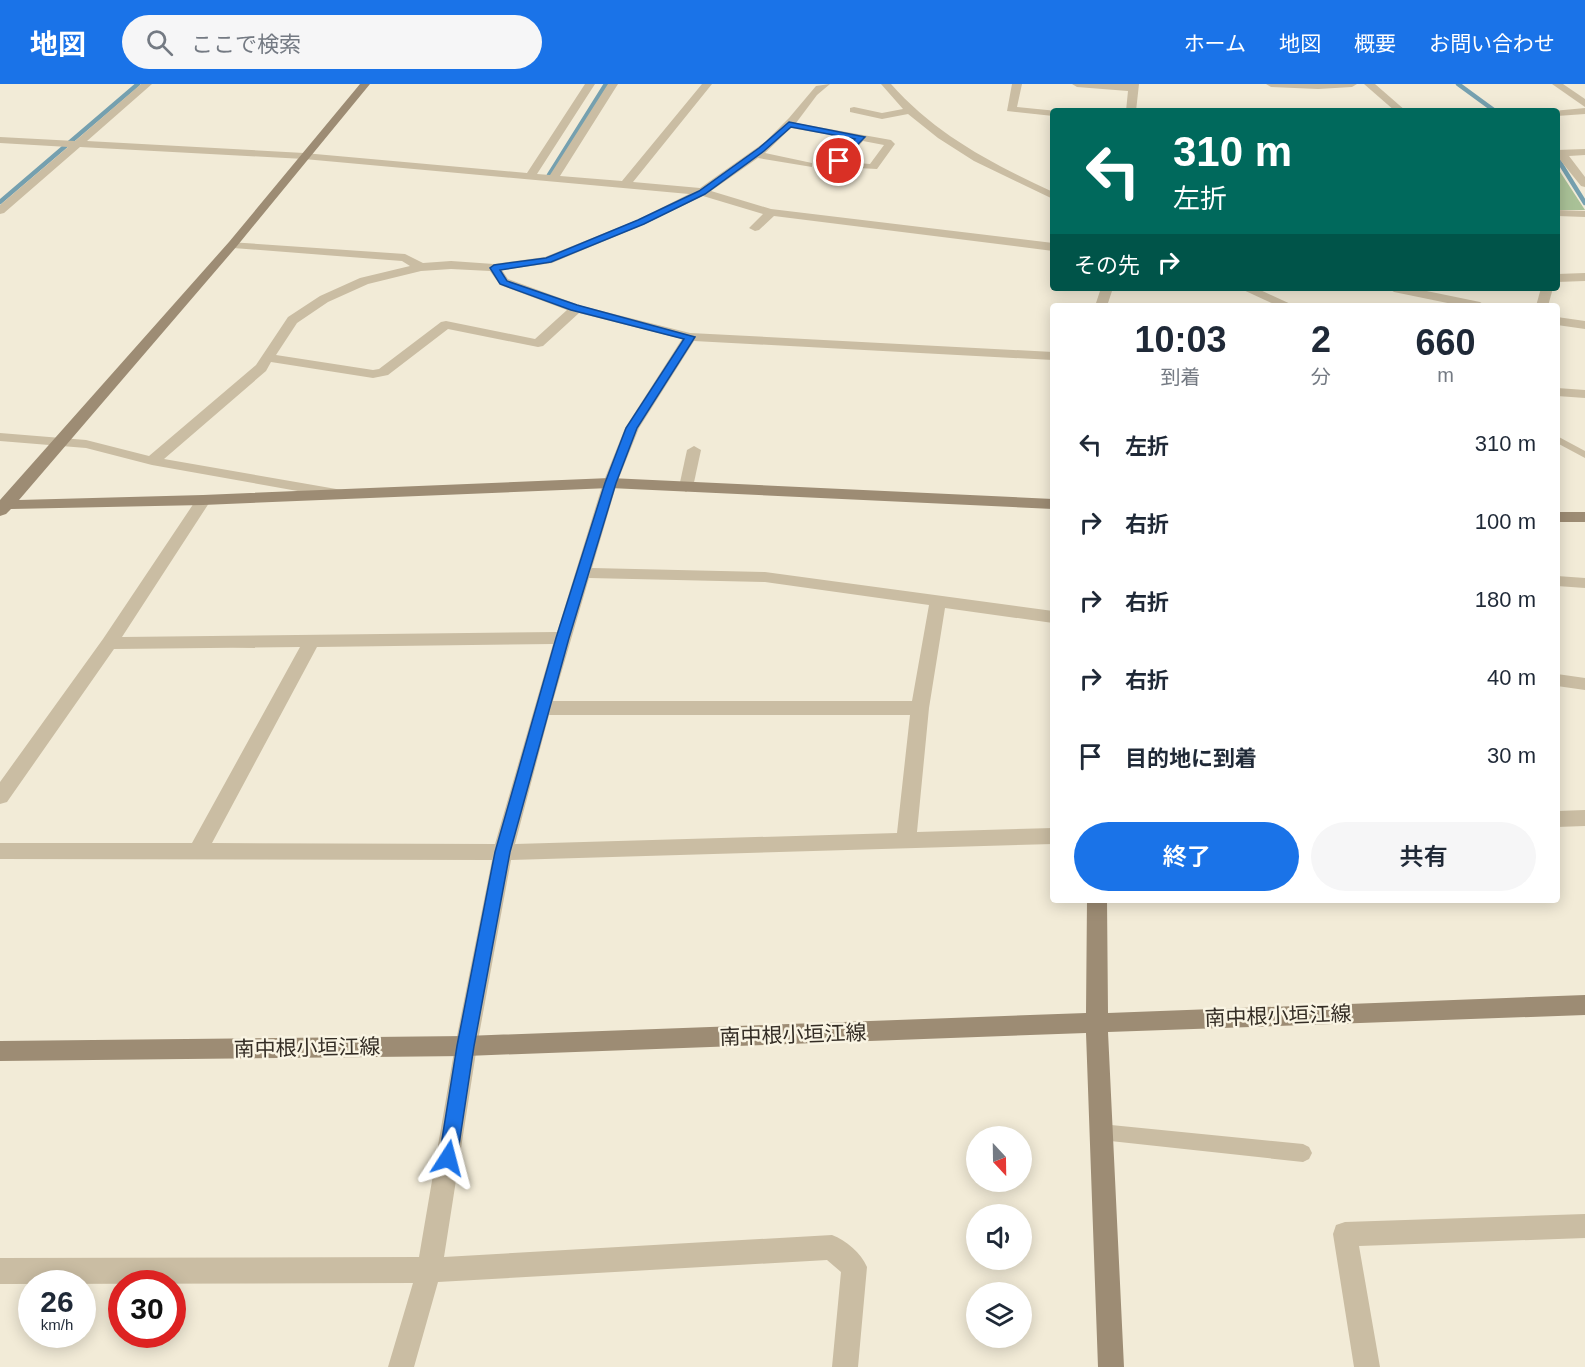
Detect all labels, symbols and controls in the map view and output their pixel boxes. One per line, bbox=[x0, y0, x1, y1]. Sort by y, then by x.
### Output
search box bbox=[122, 15, 542, 69]
icon: search bbox=[143, 26, 176, 59]
text: 地図 bbox=[30, 29, 86, 60]
text: ここで検索 bbox=[191, 32, 301, 57]
text: ホーム bbox=[1184, 32, 1246, 55]
text: 地図 bbox=[1279, 32, 1321, 55]
text: 概要 bbox=[1354, 32, 1396, 55]
text: お問い合わせ bbox=[1429, 32, 1555, 55]
text: 310 m bbox=[1173, 128, 1292, 175]
icon: left bbox=[1074, 132, 1152, 210]
pin bbox=[813, 135, 864, 186]
icon: arrive bbox=[822, 144, 855, 177]
text: 左折 bbox=[1173, 184, 1227, 214]
icon: right bbox=[1152, 246, 1185, 279]
text: その先 bbox=[1074, 253, 1140, 278]
text: 10:03 bbox=[1134, 319, 1227, 360]
text: 2 bbox=[1311, 319, 1331, 360]
text: 660 bbox=[1415, 322, 1476, 363]
text: m bbox=[1437, 364, 1454, 386]
text: 到着 bbox=[1160, 366, 1200, 388]
text: 分 bbox=[1311, 366, 1331, 388]
icon: left bbox=[1074, 428, 1107, 461]
text: 310 m bbox=[1475, 431, 1536, 456]
text: 左折 bbox=[1125, 434, 1169, 459]
icon: right bbox=[1074, 506, 1107, 539]
text: 100 m bbox=[1475, 509, 1536, 534]
text: 右折 bbox=[1125, 512, 1169, 537]
icon: right bbox=[1074, 584, 1107, 617]
text: 180 m bbox=[1475, 587, 1536, 612]
text: 右折 bbox=[1125, 590, 1169, 615]
icon: right bbox=[1074, 662, 1107, 695]
text: 40 m bbox=[1487, 665, 1536, 690]
text: 右折 bbox=[1125, 668, 1169, 693]
icon: arrive bbox=[1074, 740, 1107, 773]
text: 30 m bbox=[1487, 743, 1536, 768]
text: 目的地に到着 bbox=[1125, 746, 1257, 771]
button: 終了 bbox=[1074, 822, 1299, 891]
button: 共有 bbox=[1311, 822, 1536, 891]
street label: 南中根小垣江線 bbox=[1204, 1001, 1352, 1030]
street label: 南中根小垣江線 bbox=[719, 1020, 867, 1049]
street label: 南中根小垣江線 bbox=[233, 1035, 381, 1060]
position arrow bbox=[416, 1126, 480, 1190]
north arrow bbox=[966, 1126, 1032, 1192]
map controls bbox=[966, 1126, 1032, 1348]
button: sound bbox=[966, 1204, 1032, 1270]
speed limit sign: 30 bbox=[108, 1270, 186, 1348]
button: layers bbox=[966, 1282, 1032, 1348]
text: 26 bbox=[40, 1285, 74, 1318]
text: km/h bbox=[41, 1316, 73, 1333]

